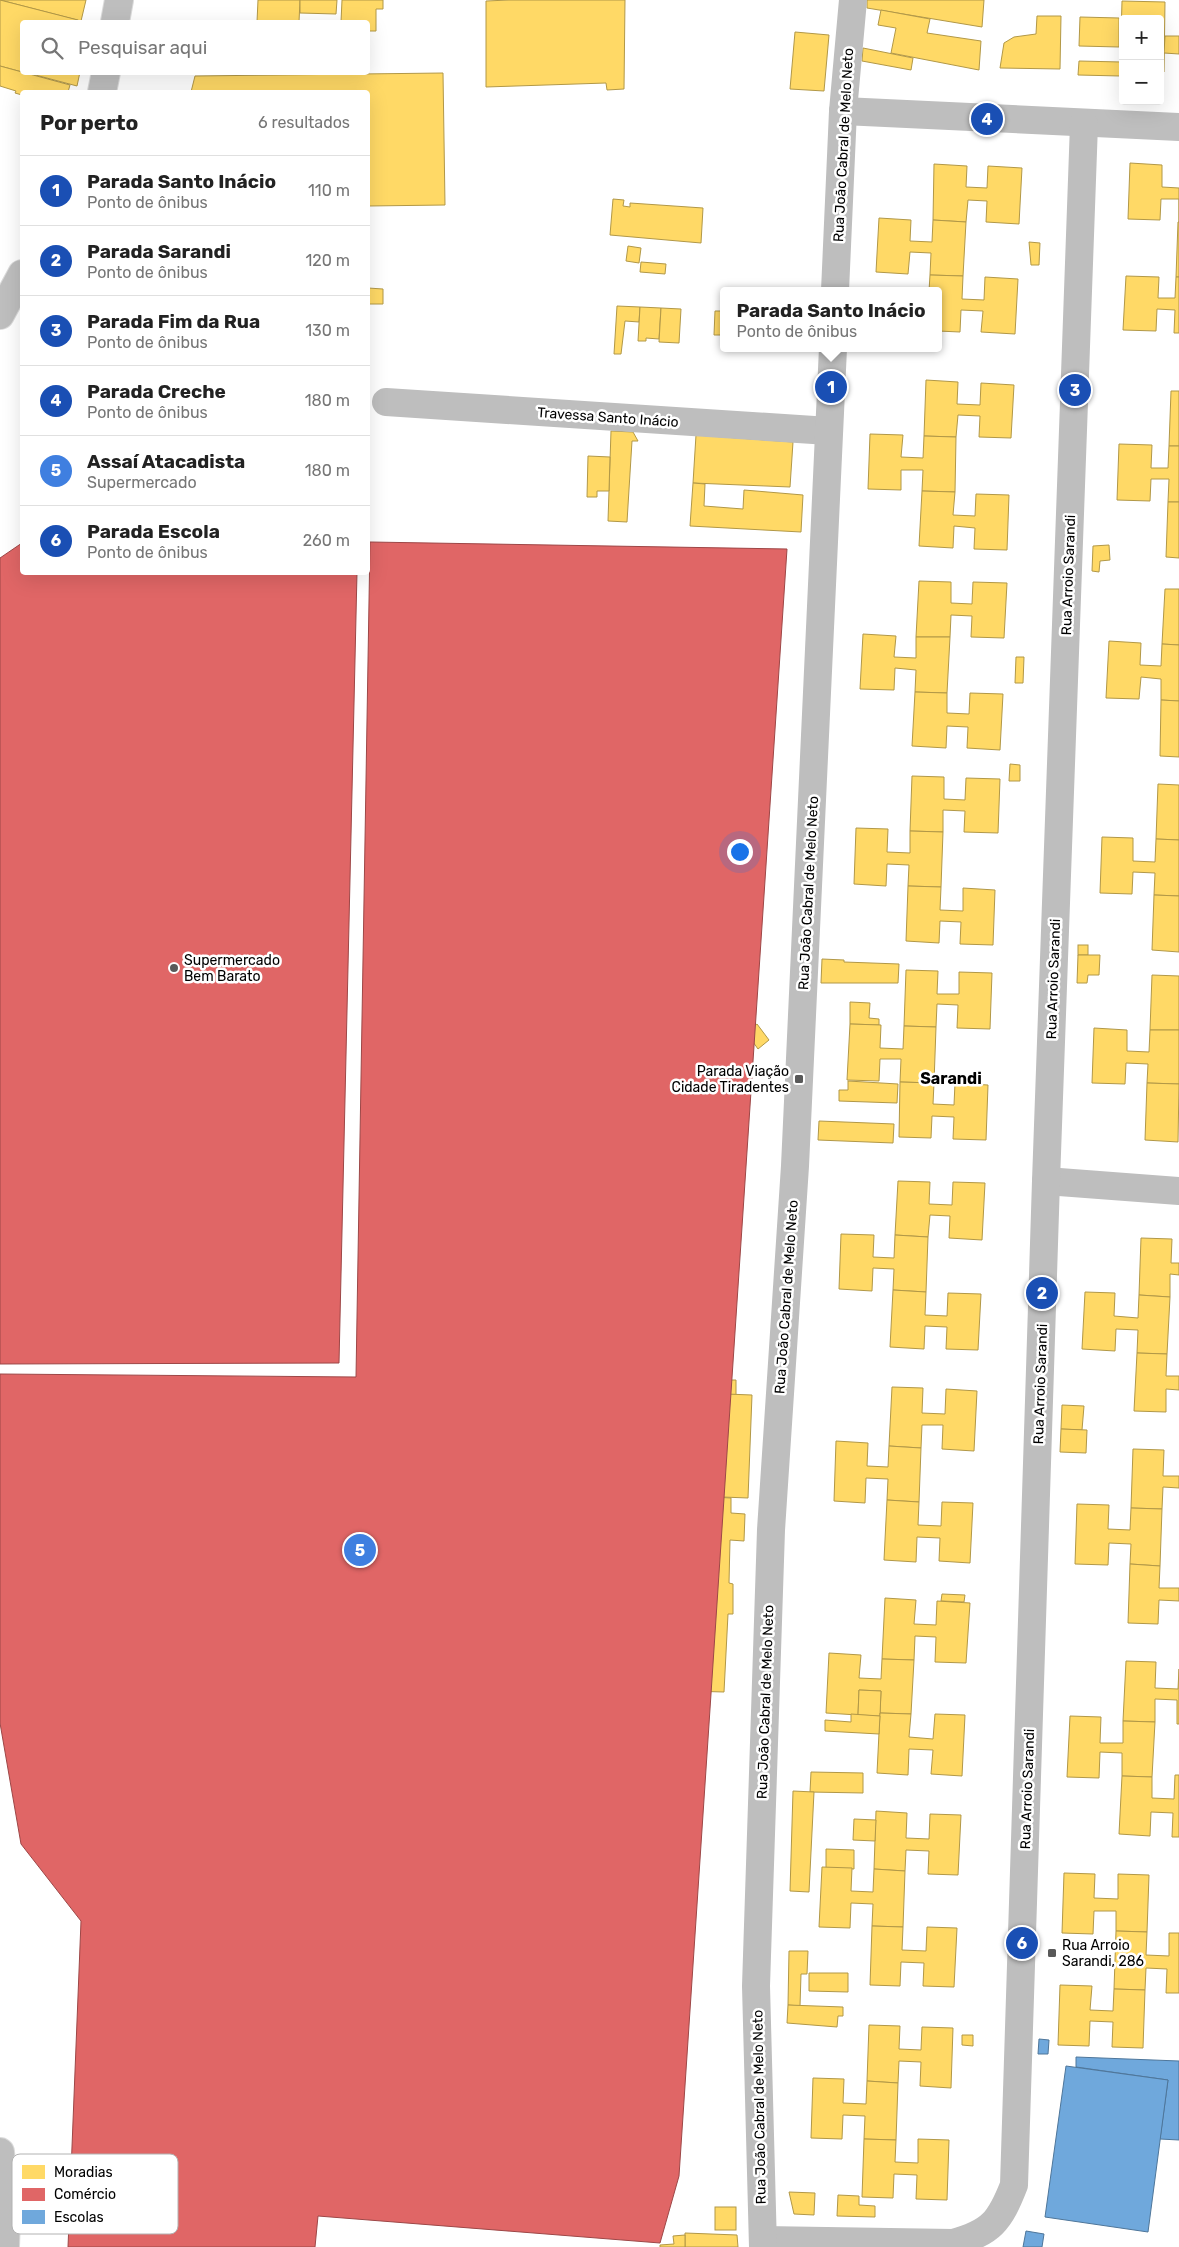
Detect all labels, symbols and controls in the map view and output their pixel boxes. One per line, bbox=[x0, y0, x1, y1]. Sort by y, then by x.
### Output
map controls bbox=[1119, 15, 1164, 105]
button: + bbox=[1119, 15, 1164, 60]
search box bbox=[20, 20, 370, 75]
icon: search bbox=[38, 34, 66, 62]
text: Pesquisar aqui bbox=[78, 36, 207, 59]
street label: Rua João Cabral de Melo Neto bbox=[830, 47, 857, 243]
button: − bbox=[1119, 60, 1164, 105]
pin: 4 bbox=[971, 100, 1003, 138]
text: Por perto bbox=[40, 110, 138, 135]
text: 6 resultados bbox=[258, 113, 350, 132]
text: Parada Santo Inácio bbox=[87, 170, 276, 193]
text: 1 bbox=[52, 181, 60, 200]
text: 110 m bbox=[308, 181, 350, 200]
text: Ponto de ônibus bbox=[87, 193, 208, 212]
text: Parada Sarandi bbox=[87, 240, 231, 263]
text: 2 bbox=[51, 251, 61, 270]
text: 120 m bbox=[305, 251, 350, 270]
text: Ponto de ônibus bbox=[87, 263, 208, 282]
popup bbox=[720, 287, 942, 352]
text: Parada Santo Inácio bbox=[736, 299, 926, 322]
text: Parada Fim da Rua bbox=[87, 310, 260, 333]
text: 3 bbox=[51, 321, 61, 340]
text: 130 m bbox=[305, 321, 350, 340]
text: Ponto de ônibus bbox=[736, 322, 857, 341]
text: Ponto de ônibus bbox=[87, 333, 208, 352]
pin: 1 bbox=[815, 368, 847, 406]
pin: 3 bbox=[1059, 371, 1091, 409]
text: Parada Creche bbox=[87, 380, 226, 403]
text: 4 bbox=[51, 391, 61, 410]
text: 180 m bbox=[305, 391, 350, 410]
text: Ponto de ônibus bbox=[87, 403, 208, 422]
street label: Travessa Santo Inácio bbox=[537, 404, 679, 431]
text: Assaí Atacadista bbox=[87, 450, 245, 473]
text: 5 bbox=[51, 461, 61, 480]
text: 180 m bbox=[305, 461, 350, 480]
text: Supermercado bbox=[87, 473, 197, 492]
street label: Rua Arroio Sarandi bbox=[1058, 514, 1079, 636]
text: Parada Escola bbox=[87, 520, 220, 543]
text: 6 bbox=[51, 531, 61, 550]
text: 260 m bbox=[303, 531, 350, 550]
text: Ponto de ônibus bbox=[87, 543, 208, 562]
street label: Rua João Cabral de Melo Neto bbox=[795, 795, 822, 991]
your location bbox=[727, 839, 753, 865]
street label: Rua Arroio Sarandi bbox=[1043, 918, 1064, 1040]
place label: Supermercado Bem Barato bbox=[184, 952, 280, 985]
marker: Supermercado Bem Barato bbox=[168, 962, 180, 974]
place label: Parada Viação Cidade Tiradentes bbox=[672, 1063, 789, 1096]
district label: Sarandi bbox=[920, 1069, 982, 1088]
marker: Parada Viação Cidade Tiradentes bbox=[793, 1073, 805, 1085]
street label: Rua João Cabral de Melo Neto bbox=[771, 1199, 802, 1395]
pin: 2 bbox=[1026, 1274, 1058, 1312]
street label: Rua Arroio Sarandi bbox=[1030, 1323, 1051, 1445]
pin: 5 bbox=[344, 1531, 376, 1569]
street label: Rua João Cabral de Melo Neto bbox=[754, 1605, 777, 1799]
street label: Rua Arroio Sarandi bbox=[1017, 1728, 1038, 1850]
pin: 6 bbox=[1006, 1924, 1038, 1962]
place label: Rua Arroio Sarandi, 286 bbox=[1062, 1937, 1144, 1970]
marker: Rua Arroio Sarandi, 286 bbox=[1046, 1947, 1058, 1959]
street label: Rua João Cabral de Melo Neto bbox=[749, 2010, 770, 2204]
legend bbox=[12, 2154, 178, 2234]
text: Moradias bbox=[54, 2164, 113, 2181]
text: Comércio bbox=[54, 2186, 116, 2203]
text: Escolas bbox=[54, 2209, 104, 2226]

